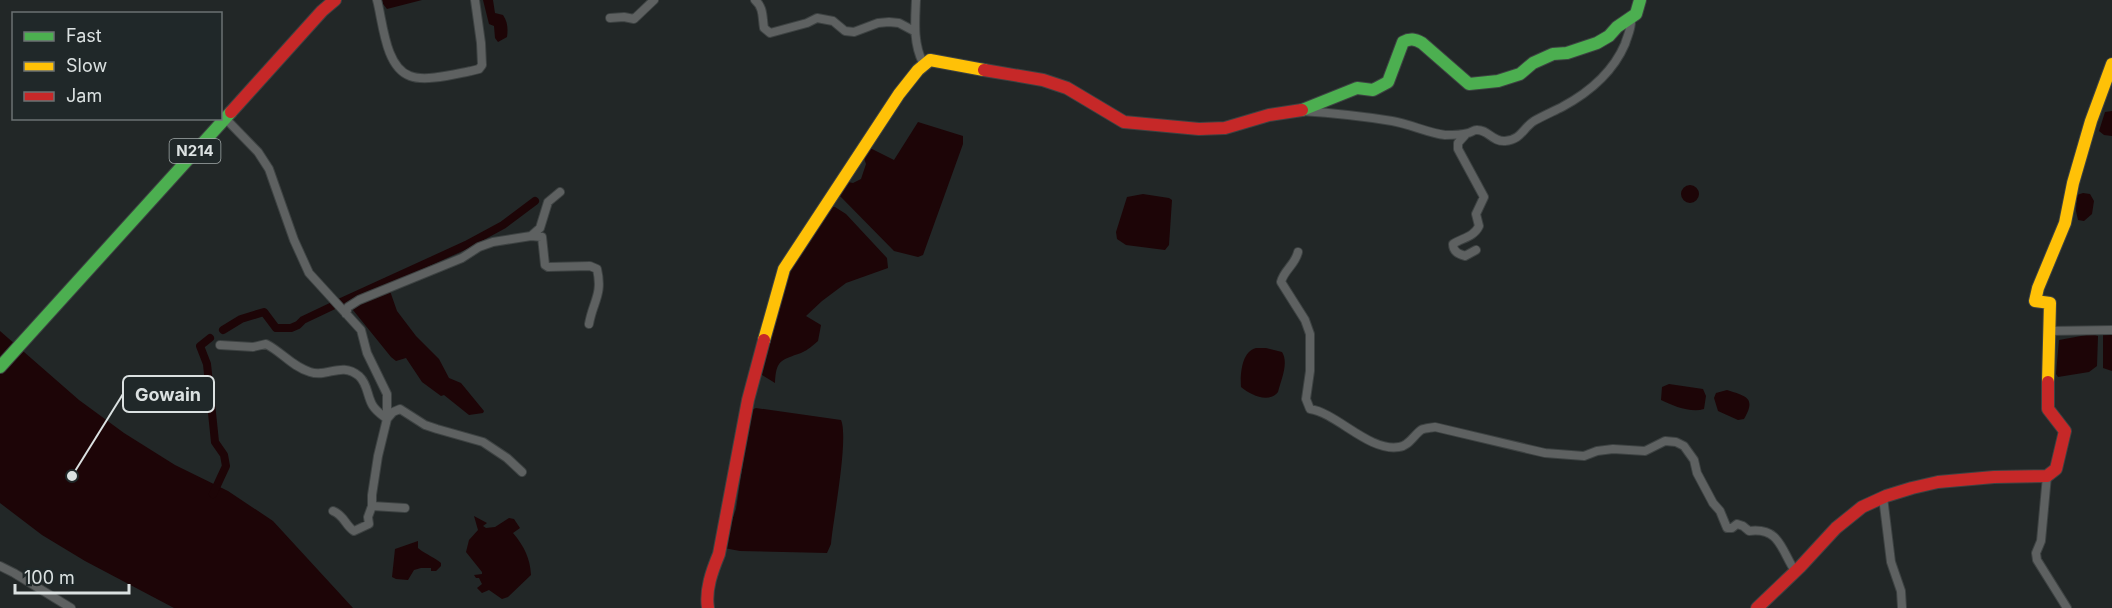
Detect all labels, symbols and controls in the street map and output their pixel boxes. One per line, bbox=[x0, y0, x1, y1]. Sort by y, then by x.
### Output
legend bbox=[12, 12, 222, 120]
text: Fast bbox=[66, 25, 102, 46]
text: Slow bbox=[66, 55, 107, 76]
text: Jam bbox=[66, 85, 102, 106]
road number: N214 bbox=[170, 139, 220, 163]
callout: Gowain bbox=[123, 376, 214, 412]
text: Gowain bbox=[135, 384, 201, 405]
scale bar bbox=[15, 557, 129, 595]
text: 100 m bbox=[24, 567, 75, 588]

